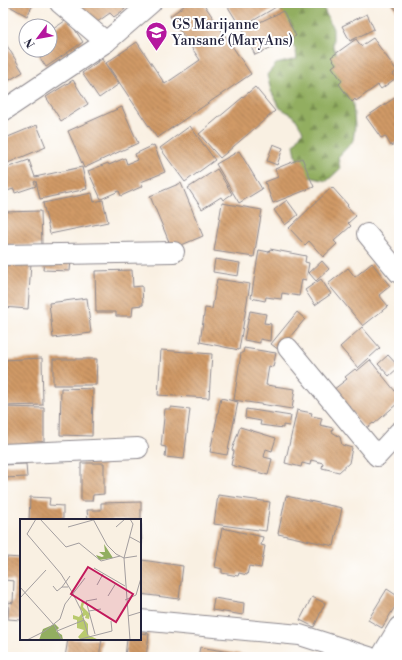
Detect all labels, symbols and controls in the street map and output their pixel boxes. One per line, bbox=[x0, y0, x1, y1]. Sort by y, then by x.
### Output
place label: GS Marijanne Yansané (MaryAns) bbox=[171, 16, 293, 50]
north arrow bbox=[18, 18, 58, 58]
school or university icon: GS Marijanne Yansané (MaryAns) bbox=[144, 20, 170, 53]
text: N bbox=[22, 35, 39, 50]
inset map bbox=[20, 519, 141, 640]

